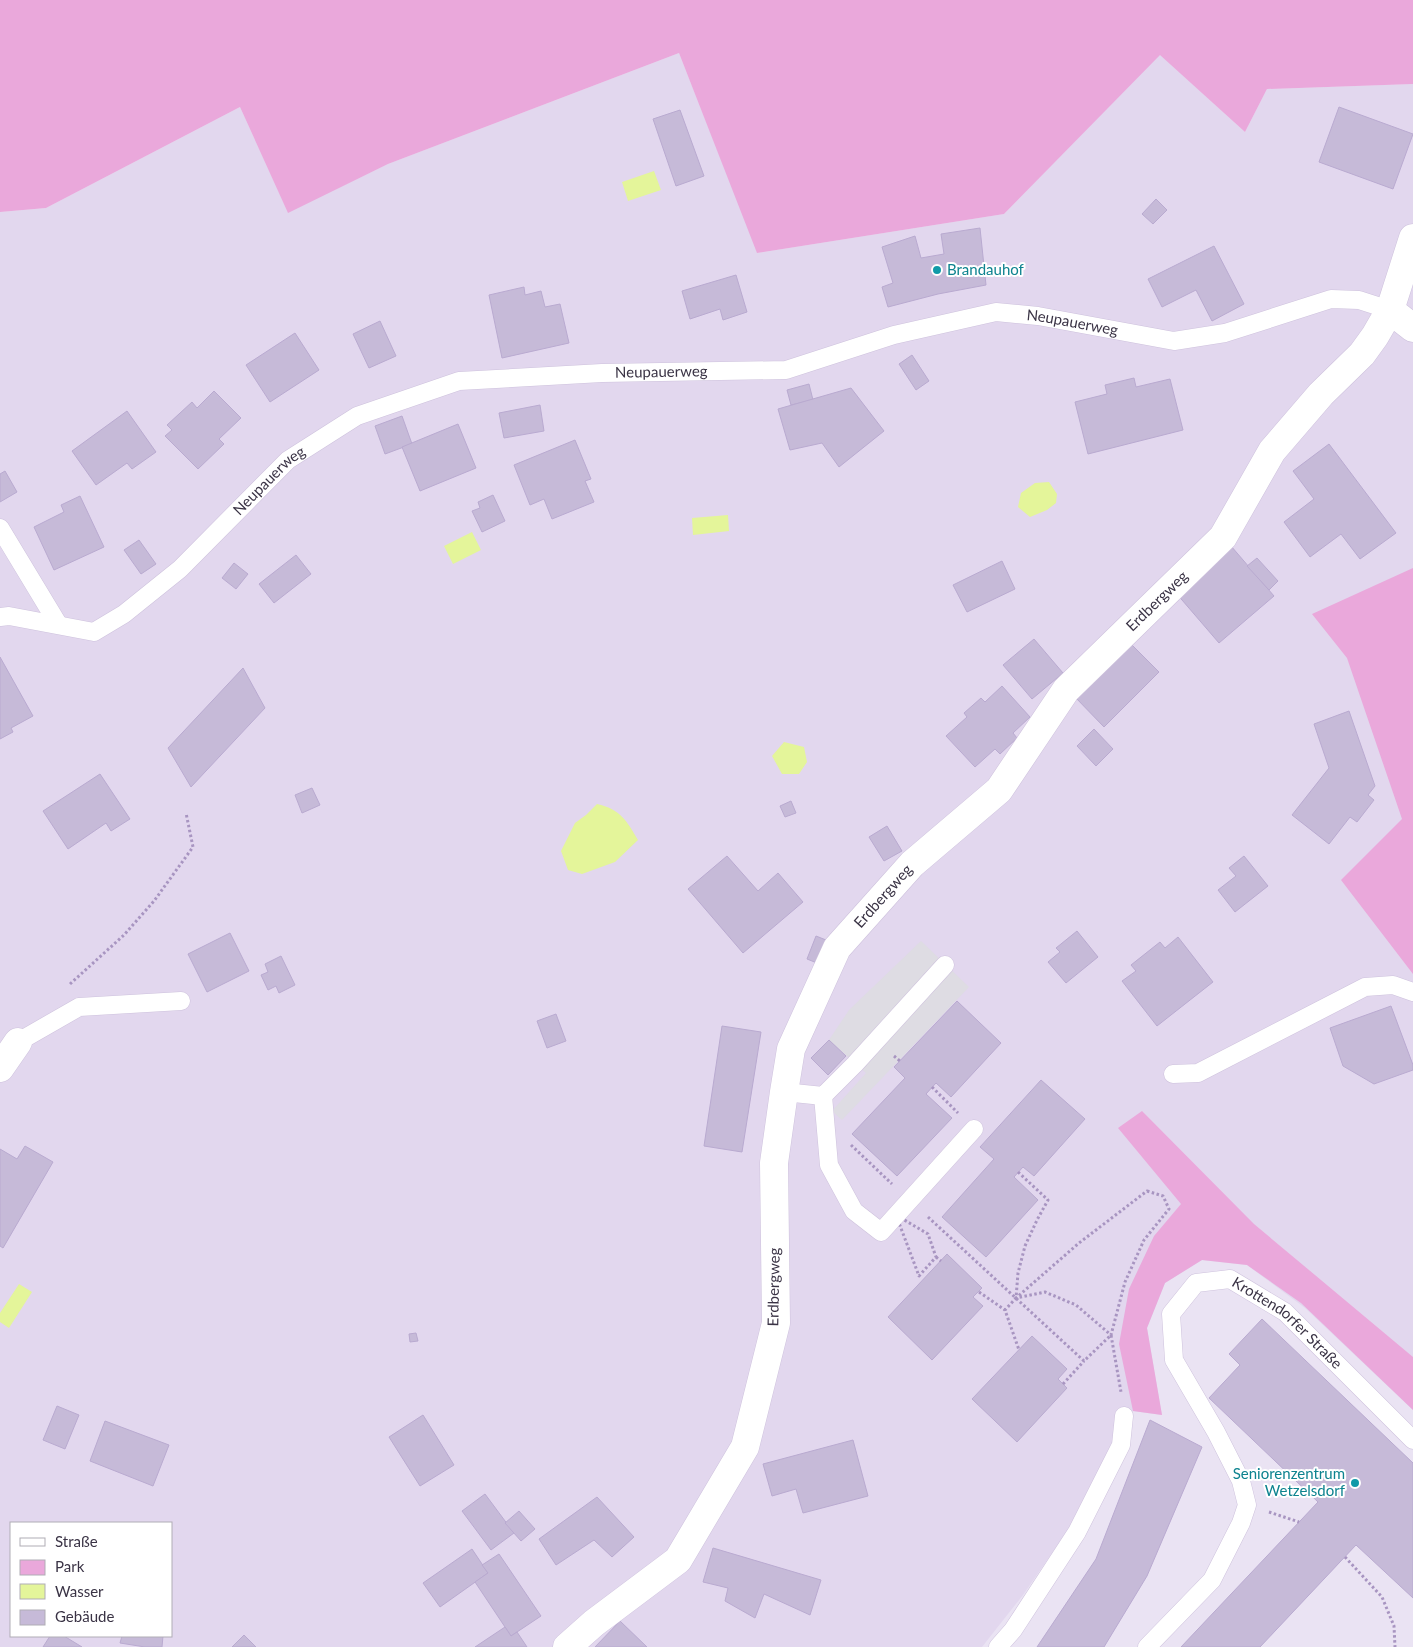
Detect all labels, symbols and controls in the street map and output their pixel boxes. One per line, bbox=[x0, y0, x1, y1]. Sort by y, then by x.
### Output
place label: Brandauhof bbox=[947, 260, 1025, 278]
marker: Brandauhof bbox=[931, 264, 943, 276]
street label: Neupauerweg bbox=[1026, 305, 1120, 339]
street label: Neupauerweg bbox=[615, 361, 708, 381]
street label: Neupauerweg bbox=[229, 442, 308, 518]
street label: Erdbergweg bbox=[1122, 566, 1191, 634]
street label: Erdbergweg bbox=[850, 860, 916, 931]
street label: Erdbergweg bbox=[763, 1247, 783, 1327]
street label: Krottendorfer Straße bbox=[1229, 1272, 1346, 1372]
place label: Seniorenzentrum Wetzelsdorf bbox=[1233, 1464, 1346, 1499]
marker: Seniorenzentrum Wetzelsdorf bbox=[1349, 1477, 1361, 1489]
legend bbox=[10, 1522, 172, 1637]
text: Straße bbox=[55, 1532, 98, 1550]
text: Park bbox=[55, 1557, 85, 1575]
text: Wasser bbox=[55, 1582, 104, 1600]
text: Gebäude bbox=[55, 1607, 114, 1625]

